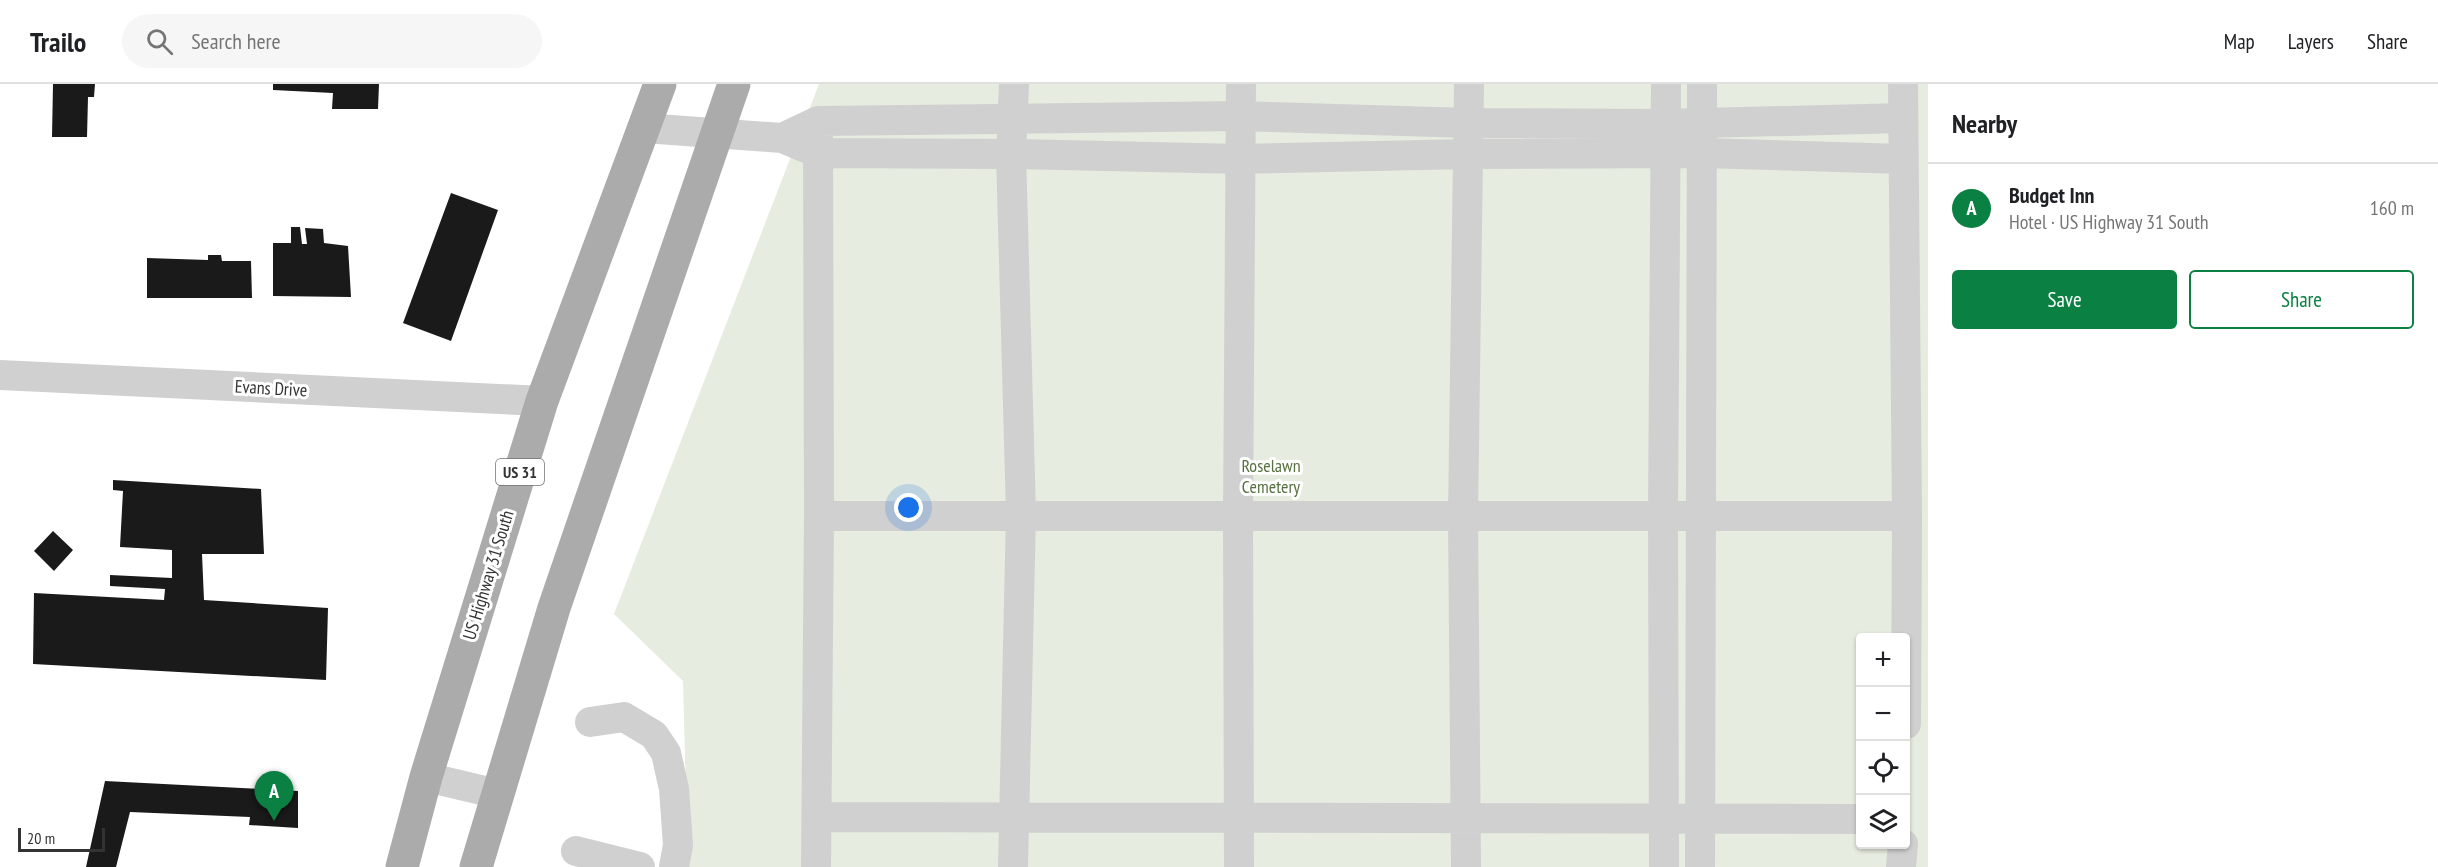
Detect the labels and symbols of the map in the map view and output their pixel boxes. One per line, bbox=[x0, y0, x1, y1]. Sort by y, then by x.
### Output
street label: Evans Drive bbox=[234, 375, 308, 401]
park label: Roselawn Cemetery bbox=[1241, 454, 1301, 498]
road number: US 31 bbox=[496, 459, 544, 485]
your location bbox=[894, 493, 923, 522]
street label: US Highway 31 South bbox=[457, 507, 519, 643]
pin: A bbox=[254, 772, 294, 821]
scale bar bbox=[18, 825, 105, 852]

